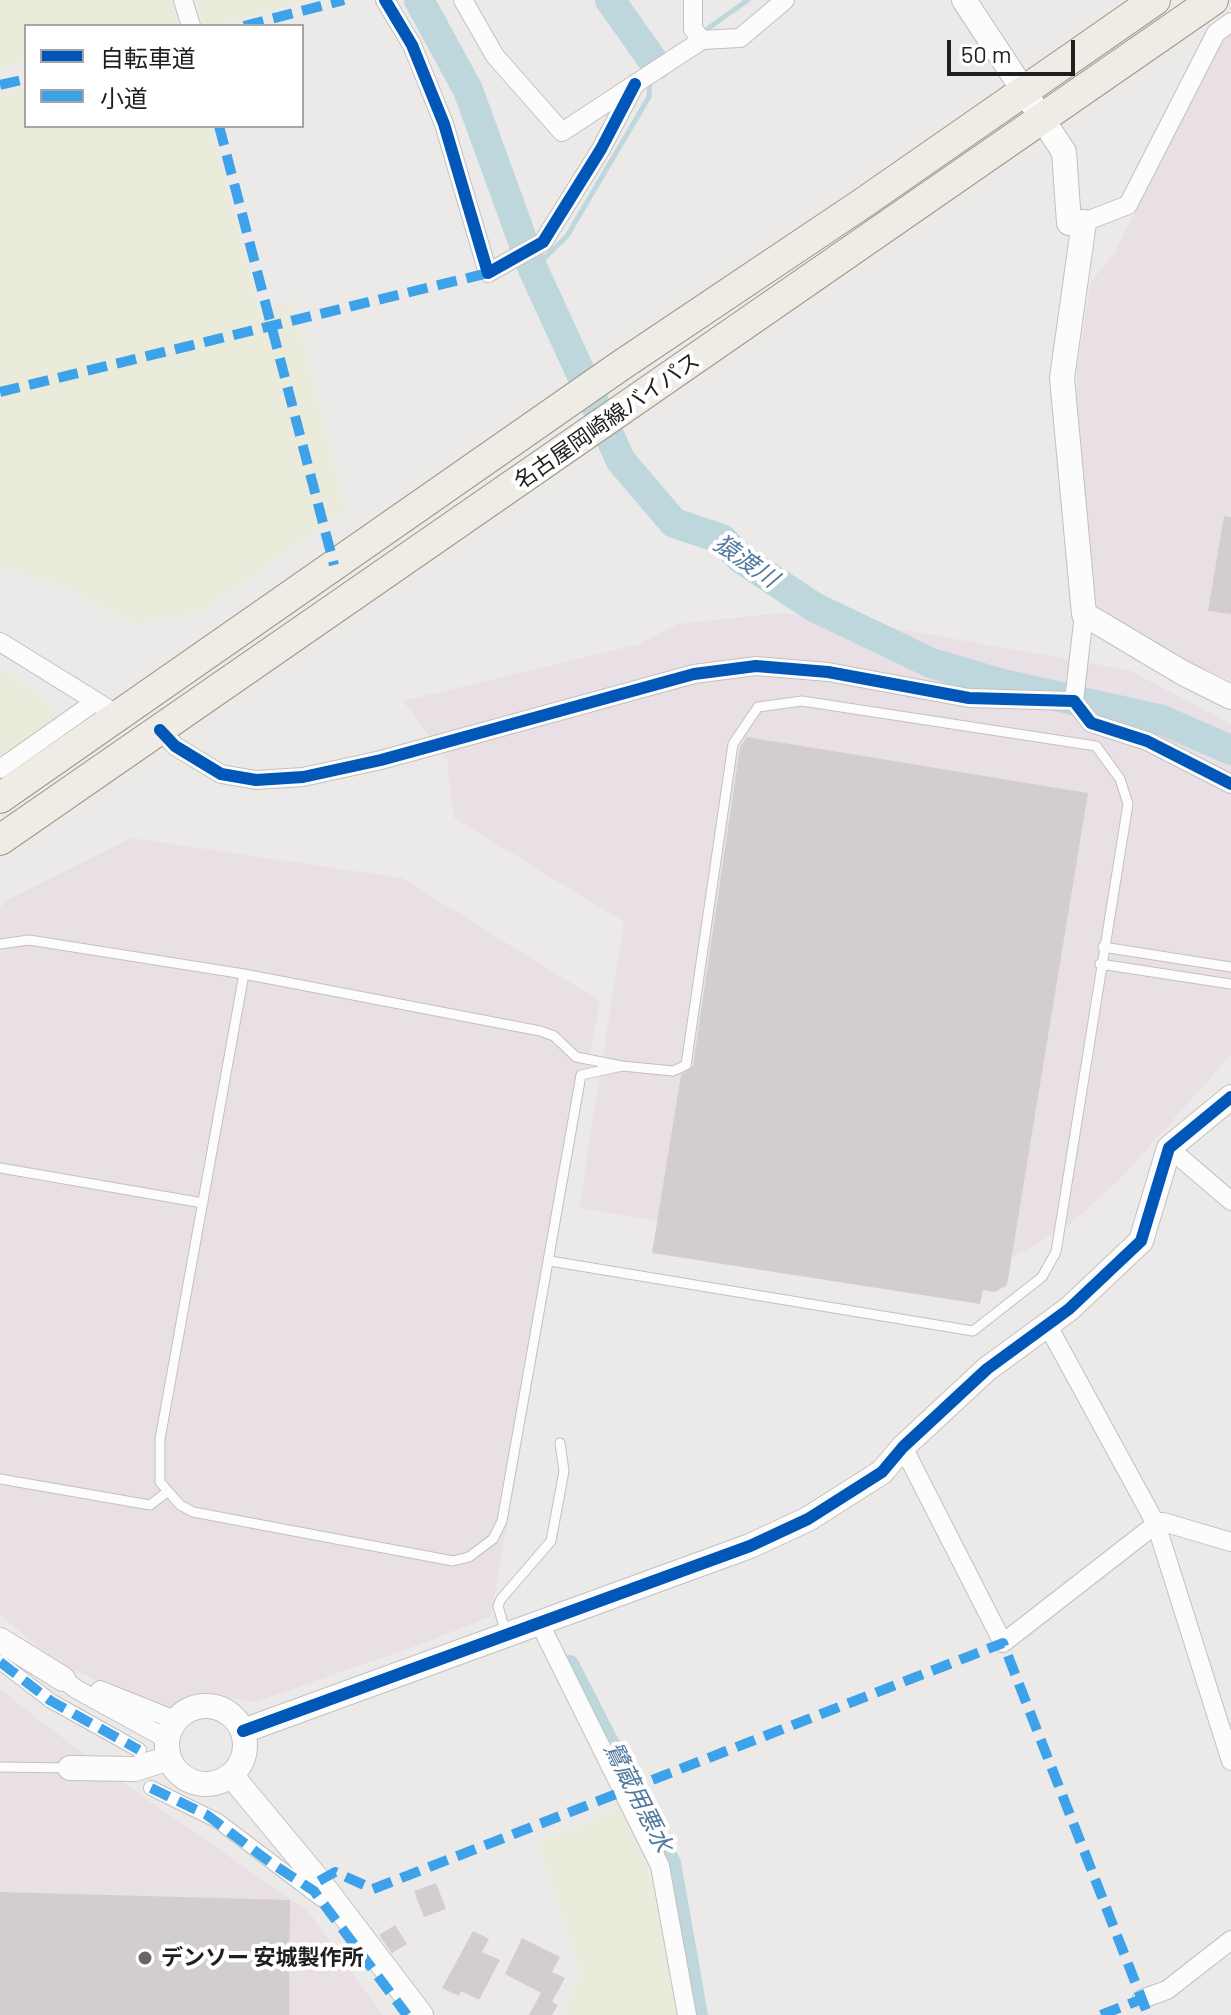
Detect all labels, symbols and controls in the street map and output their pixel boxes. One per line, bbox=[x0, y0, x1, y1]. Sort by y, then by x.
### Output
legend bbox=[24, 24, 304, 128]
scale bar bbox=[951, 24, 1079, 74]
text: 50 m bbox=[961, 39, 1012, 68]
text: 自転車道 bbox=[100, 43, 196, 72]
text: 小道 bbox=[100, 83, 148, 112]
street label: 名古屋岡崎線バイパス bbox=[509, 347, 705, 495]
water label: 猿渡川 bbox=[708, 529, 784, 593]
water label: 鷺蔵用悪水 bbox=[598, 1737, 678, 1857]
place label: デンソー 安城製作所 bbox=[161, 1945, 363, 1971]
marker: デンソー 安城製作所 bbox=[136, 1949, 154, 1967]

